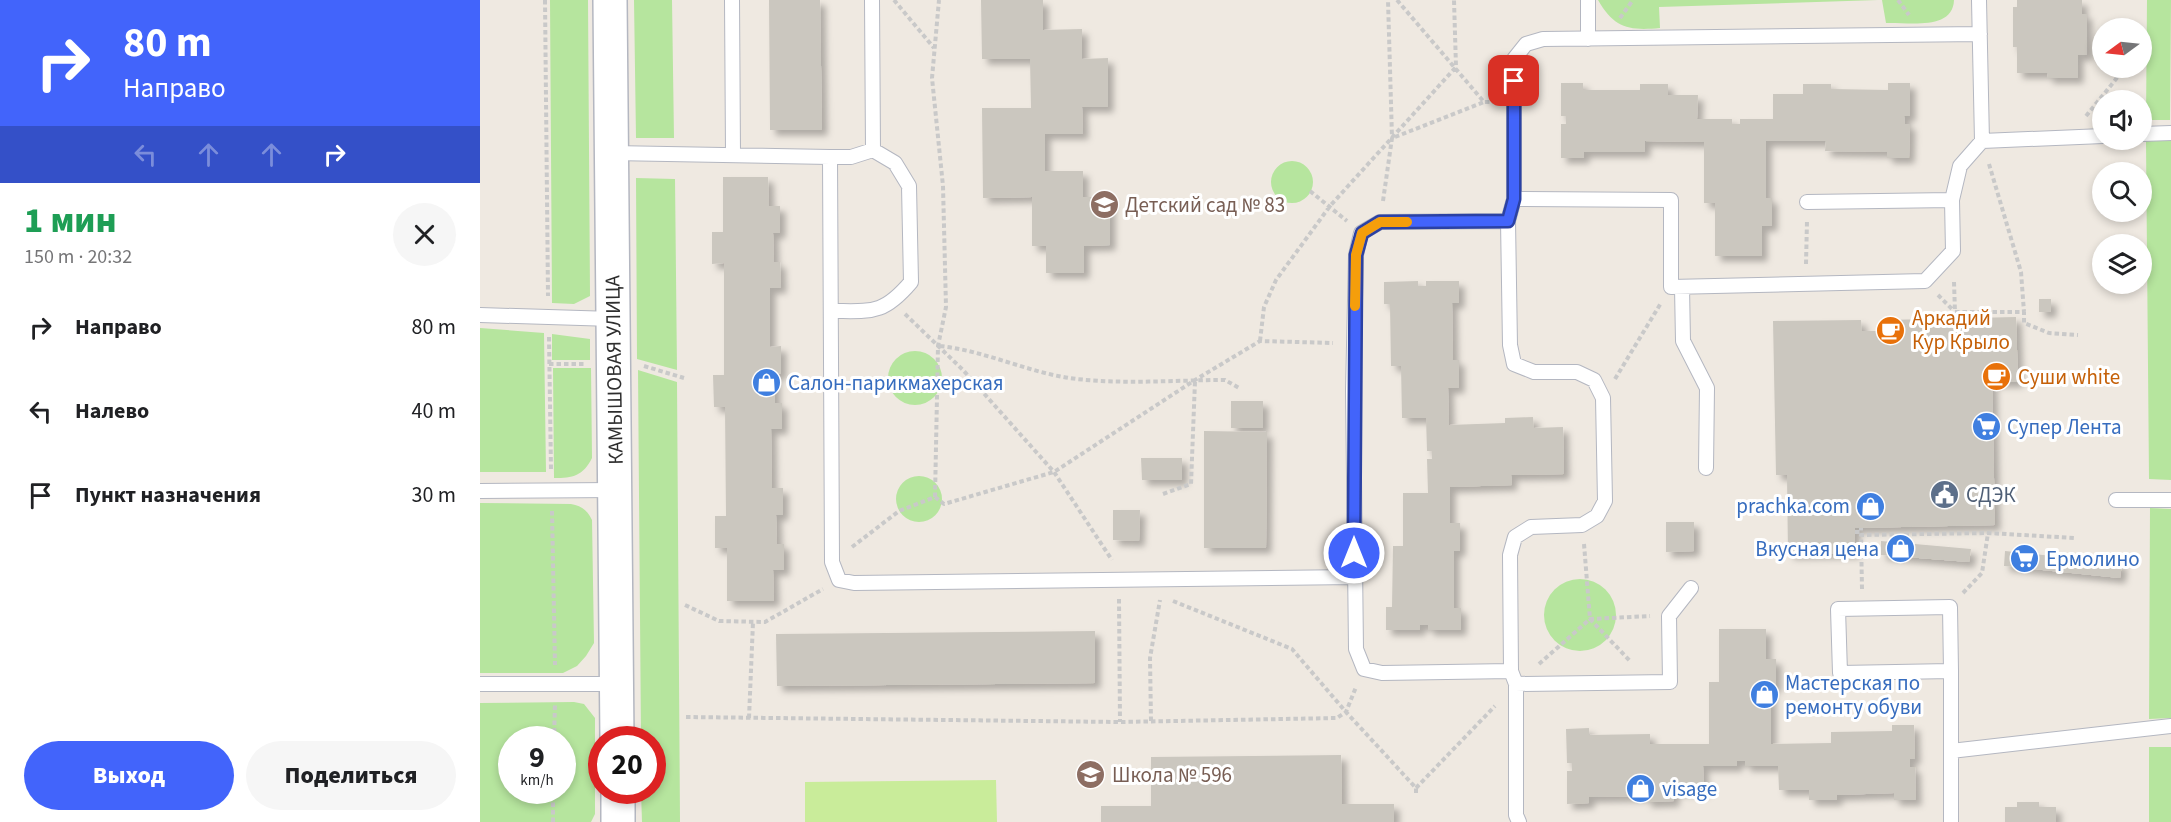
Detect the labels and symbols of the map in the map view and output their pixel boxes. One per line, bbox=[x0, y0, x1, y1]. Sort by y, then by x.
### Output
north arrow bbox=[2092, 18, 2152, 78]
pin bbox=[1488, 55, 1539, 106]
school or university icon: Детский сад № 83 bbox=[1088, 189, 1120, 221]
place label: Детский сад № 83 bbox=[1125, 190, 1285, 220]
street label: КАМЫШОВАЯ УЛИЦА bbox=[597, 274, 631, 465]
place label: Аркадий Кур Крыло bbox=[1912, 303, 2010, 357]
cafe icon: Аркадий Кур Крыло bbox=[1875, 314, 1907, 346]
cafe icon: Суши white bbox=[1981, 361, 2013, 393]
place label: Суши white bbox=[2018, 362, 2120, 392]
shop icon: Салон-парикмахерская bbox=[751, 367, 783, 399]
place label: Салон-парикмахерская bbox=[788, 368, 1004, 398]
supermarket icon: Супер Лента bbox=[1970, 411, 2002, 443]
place label: Супер Лента bbox=[2007, 412, 2122, 442]
public building icon: СДЭК bbox=[1929, 479, 1961, 511]
place label: СДЭК bbox=[1966, 480, 2016, 510]
shop icon: prachka.com bbox=[1855, 490, 1887, 522]
place label: prachka.com bbox=[1736, 491, 1850, 521]
position arrow bbox=[1322, 521, 1386, 585]
shop icon: Вкусная цена bbox=[1884, 533, 1916, 565]
place label: Вкусная цена bbox=[1755, 534, 1879, 564]
supermarket icon: Ермолино bbox=[2009, 543, 2041, 575]
place label: Ермолино bbox=[2046, 544, 2140, 574]
place label: Мастерская по ремонту обуви bbox=[1785, 668, 1922, 722]
shop icon: Мастерская по ремонту обуви bbox=[1748, 679, 1780, 711]
speed limit sign: 20 bbox=[588, 726, 666, 804]
school or university icon: Школа № 596 bbox=[1075, 759, 1107, 791]
place label: Школа № 596 bbox=[1112, 760, 1232, 790]
shop icon: visage bbox=[1625, 773, 1657, 805]
place label: visage bbox=[1662, 774, 1717, 804]

